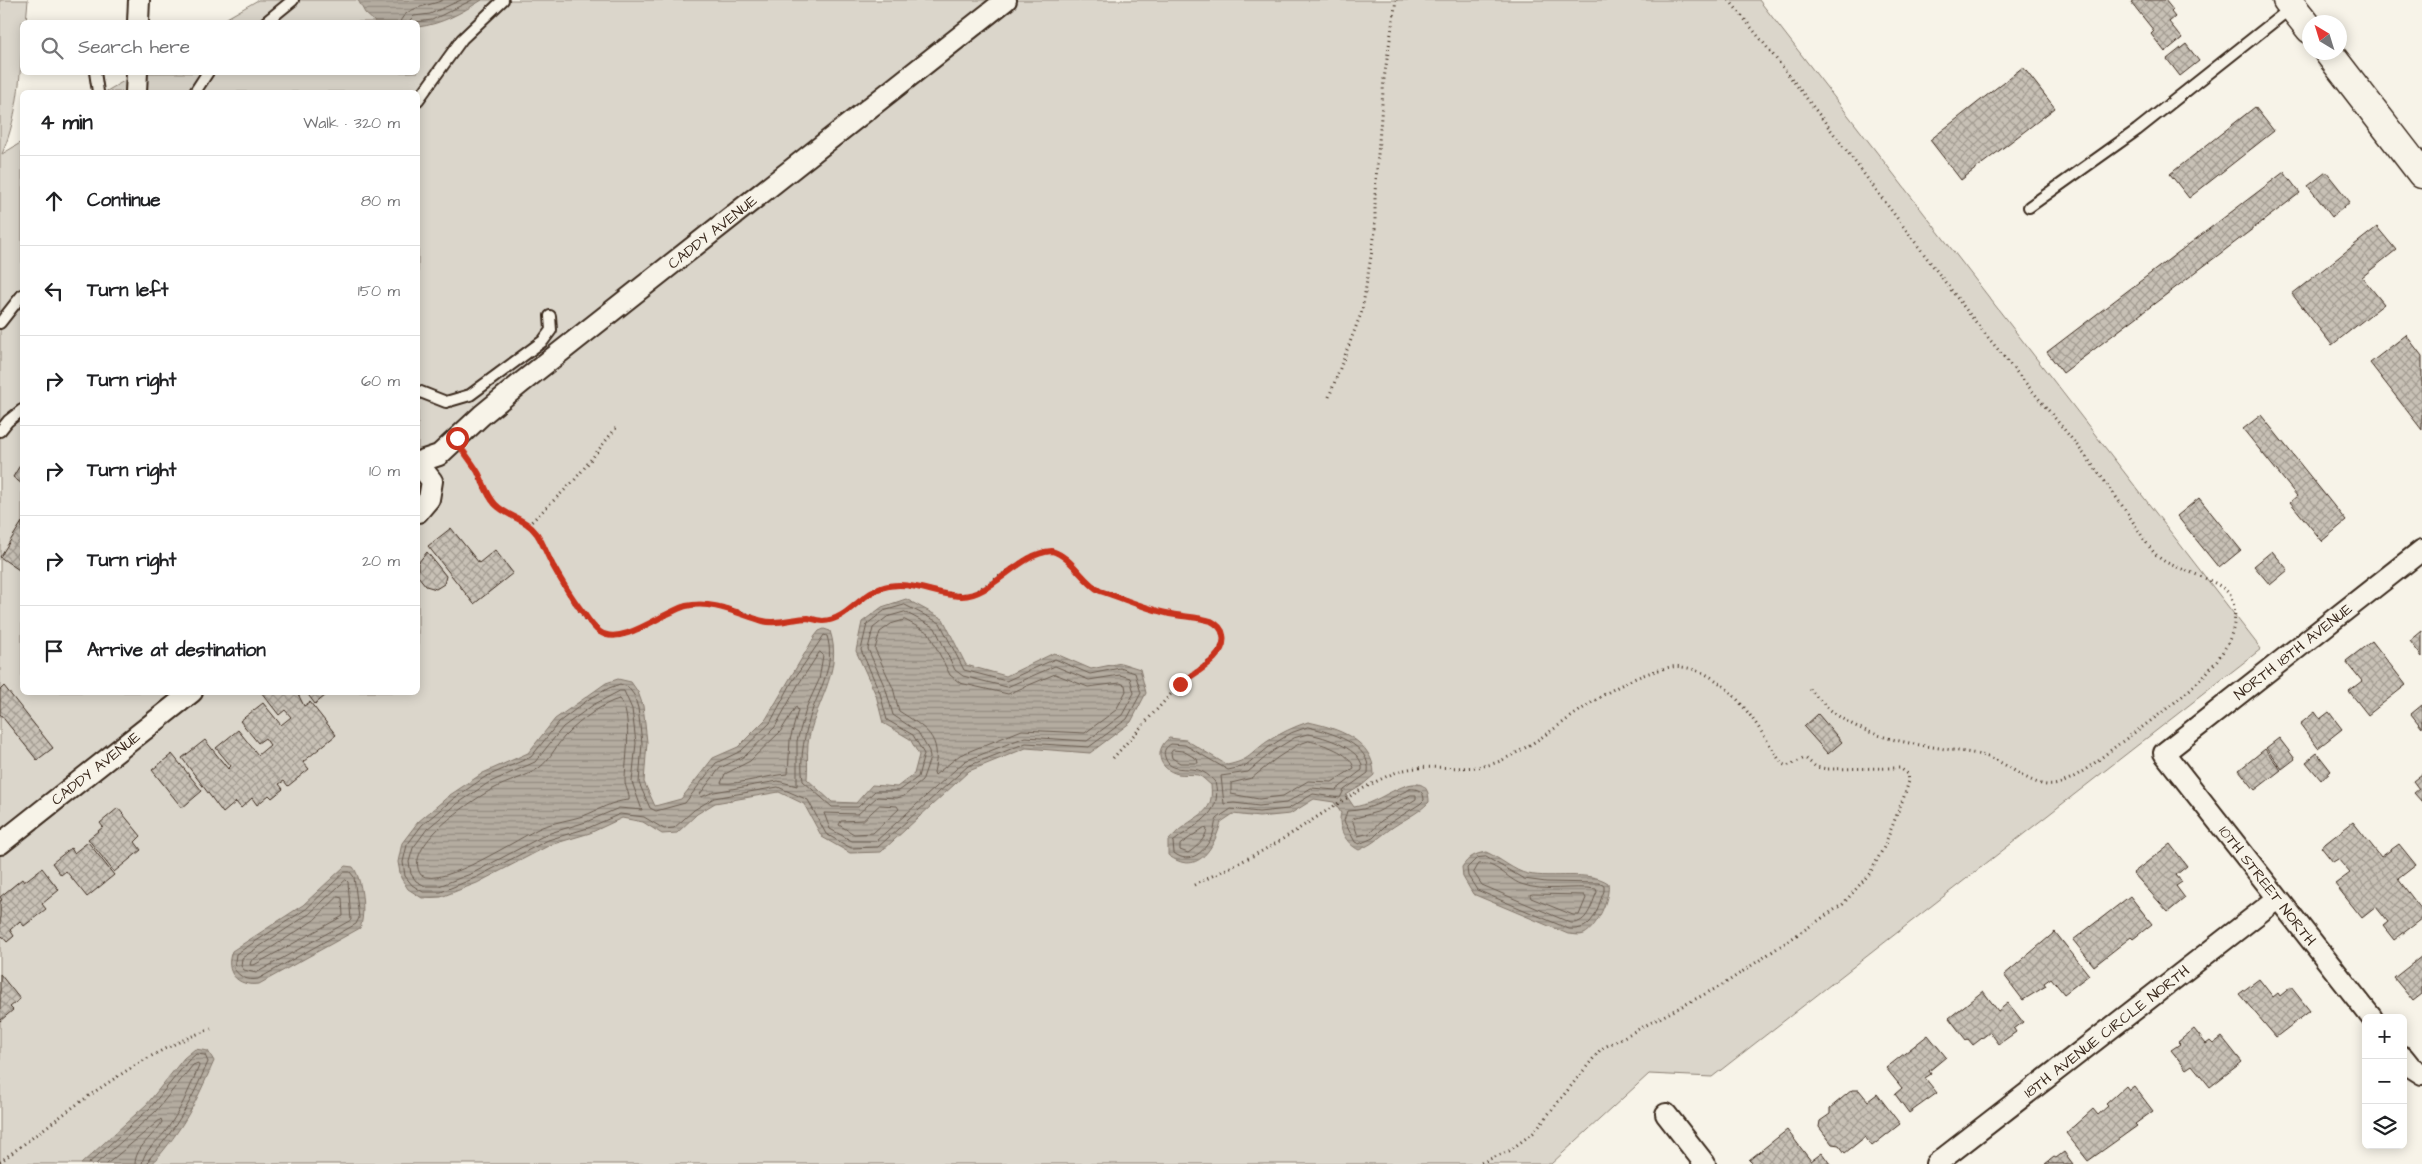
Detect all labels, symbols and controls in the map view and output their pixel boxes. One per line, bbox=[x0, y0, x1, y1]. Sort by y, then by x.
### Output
north arrow bbox=[2302, 15, 2347, 60]
search box bbox=[20, 20, 420, 75]
icon: search bbox=[38, 34, 66, 62]
text: Search here bbox=[78, 34, 190, 61]
text: 4 min bbox=[40, 108, 93, 137]
text: Walk · 320 m bbox=[303, 112, 400, 134]
icon: ahead bbox=[40, 187, 68, 215]
text: Continue bbox=[87, 187, 161, 214]
text: 80 m bbox=[361, 190, 400, 212]
street label: CADDY AVENUE bbox=[663, 190, 761, 274]
icon: left bbox=[40, 277, 68, 305]
text: Turn left bbox=[87, 277, 168, 304]
text: 150 m bbox=[358, 280, 400, 302]
icon: right bbox=[40, 367, 68, 395]
text: Turn right bbox=[87, 367, 176, 394]
text: 60 m bbox=[361, 370, 400, 392]
route start bbox=[446, 427, 469, 450]
icon: right bbox=[40, 457, 68, 485]
text: Turn right bbox=[87, 457, 176, 484]
text: 10 m bbox=[369, 460, 400, 482]
icon: right bbox=[40, 547, 68, 575]
text: Turn right bbox=[87, 547, 176, 574]
text: 20 m bbox=[362, 550, 400, 572]
street label: NORTH 18TH AVENUE bbox=[2229, 598, 2357, 705]
icon: arrive bbox=[40, 637, 68, 665]
text: Arrive at destination bbox=[87, 637, 266, 664]
route end bbox=[1169, 673, 1192, 696]
street label: CADDY AVENUE bbox=[47, 726, 145, 810]
street label: 10TH STREET NORTH bbox=[2213, 822, 2321, 950]
street label: 18TH AVENUE CIRCLE NORTH bbox=[2019, 960, 2194, 1103]
map controls bbox=[2362, 1014, 2407, 1149]
button: + bbox=[2362, 1014, 2407, 1059]
button: − bbox=[2362, 1059, 2407, 1104]
button: layers bbox=[2362, 1104, 2407, 1149]

